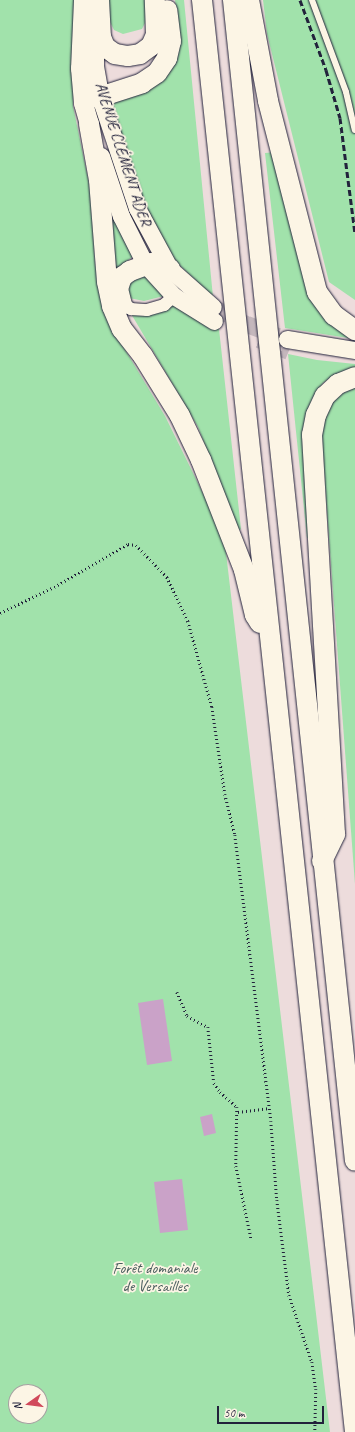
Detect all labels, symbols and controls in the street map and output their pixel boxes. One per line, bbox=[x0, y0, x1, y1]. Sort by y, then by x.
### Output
street label: AVENUE CLÉMENT ADER bbox=[91, 80, 155, 228]
park label: Forêt domaniale de Versailles bbox=[112, 1258, 198, 1296]
north arrow bbox=[8, 1384, 48, 1424]
scale bar bbox=[219, 1398, 326, 1424]
text: N bbox=[10, 1402, 25, 1412]
text: 50 m bbox=[224, 1405, 244, 1421]

